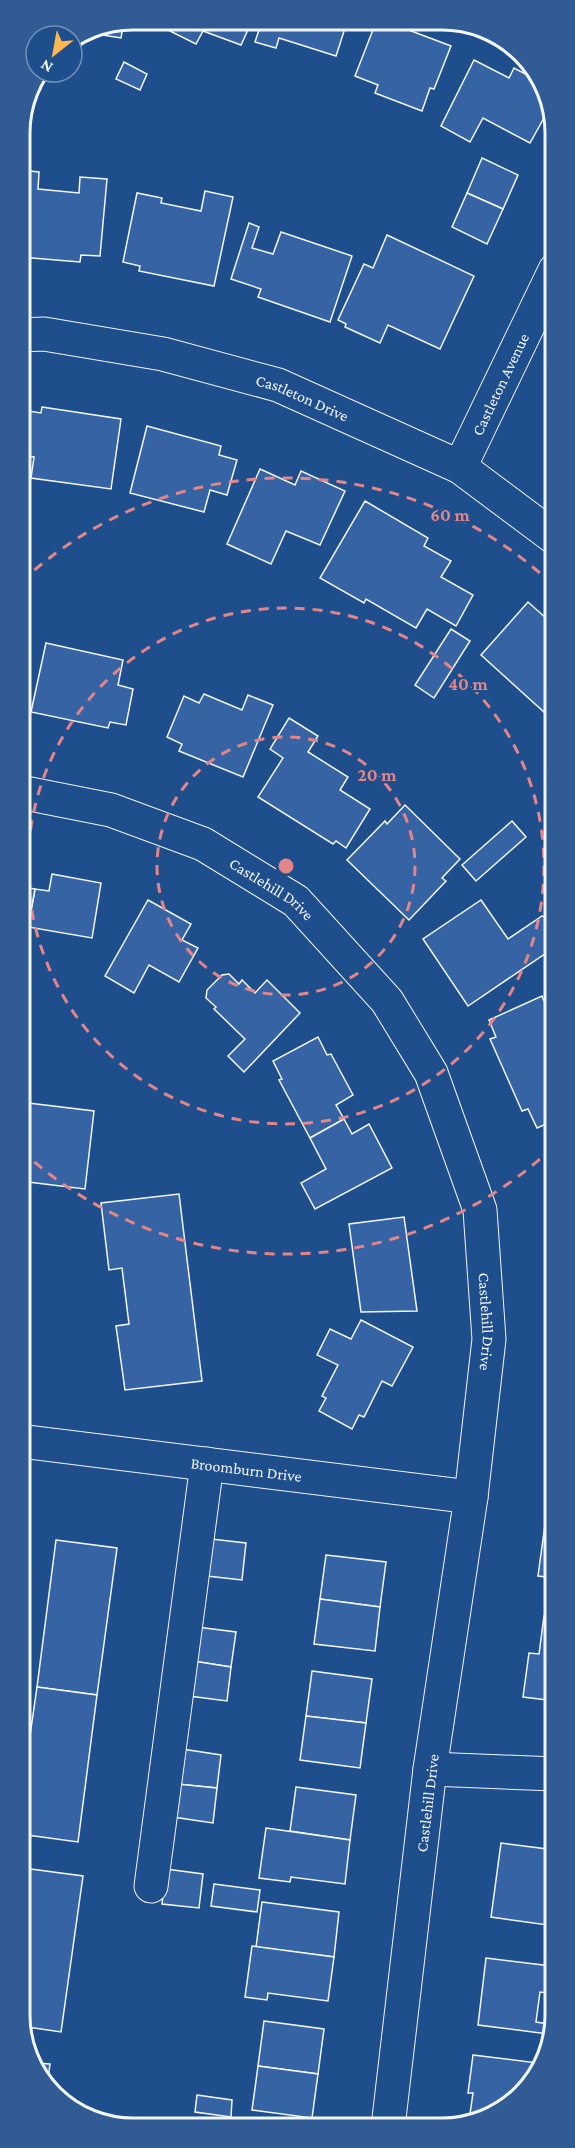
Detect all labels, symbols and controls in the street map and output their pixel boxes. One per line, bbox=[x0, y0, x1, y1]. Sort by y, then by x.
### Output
north arrow bbox=[24, 24, 84, 84]
text: N bbox=[37, 56, 56, 77]
street label: Castleton Avenue bbox=[469, 330, 532, 438]
street label: Castleton Drive bbox=[254, 371, 351, 425]
text: 60 m bbox=[430, 505, 470, 525]
text: 40 m bbox=[448, 674, 488, 694]
text: 20 m bbox=[358, 765, 397, 785]
street label: Castlehill Drive bbox=[226, 854, 317, 924]
centre of rings bbox=[276, 856, 296, 876]
street label: Castlehill Drive bbox=[475, 1272, 497, 1372]
street label: Broomburn Drive bbox=[190, 1454, 303, 1485]
street label: Castlehill Drive bbox=[413, 1753, 442, 1853]

